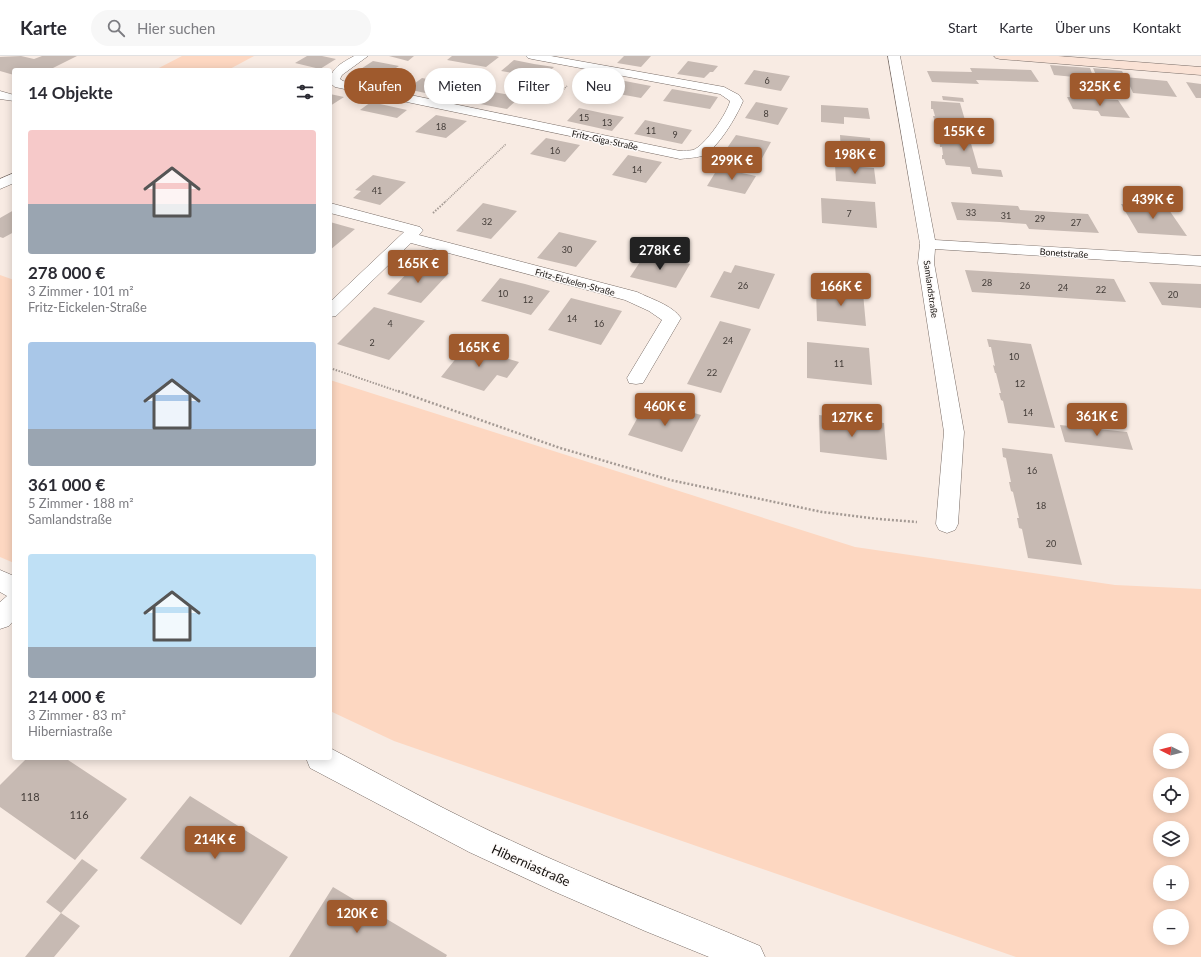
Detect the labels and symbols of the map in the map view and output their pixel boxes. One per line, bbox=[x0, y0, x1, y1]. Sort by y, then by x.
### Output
pin: 325K € bbox=[1067, 73, 1133, 107]
house number: 6 bbox=[764, 75, 770, 86]
house number: 8 bbox=[763, 108, 769, 119]
house number: 15 bbox=[579, 112, 589, 123]
house number: 13 bbox=[602, 117, 612, 128]
pin: 155K € bbox=[931, 118, 997, 152]
house number: 18 bbox=[436, 121, 446, 132]
house number: 11 bbox=[646, 125, 656, 136]
street label: Fritz-Giga-Straße bbox=[571, 128, 639, 152]
house number: 9 bbox=[672, 129, 678, 140]
pin: 198K € bbox=[822, 141, 888, 175]
house number: 16 bbox=[550, 145, 560, 156]
pin: 299K € bbox=[699, 147, 765, 181]
house number: 14 bbox=[632, 164, 642, 175]
house number: 41 bbox=[372, 185, 382, 196]
pin: 439K € bbox=[1120, 186, 1186, 220]
house number: 33 bbox=[966, 207, 976, 218]
house number: 7 bbox=[846, 208, 852, 219]
house number: 31 bbox=[1001, 210, 1011, 221]
house number: 29 bbox=[1035, 213, 1045, 224]
house number: 32 bbox=[482, 216, 492, 227]
house number: 27 bbox=[1071, 217, 1081, 228]
pin: 278K € bbox=[627, 237, 693, 271]
house number: 30 bbox=[562, 244, 572, 255]
street label: Bonetstraße bbox=[1039, 246, 1089, 260]
pin: 165K € bbox=[385, 250, 451, 284]
street label: Samlandstraße bbox=[922, 259, 941, 319]
street label: Fritz-Eickelen-Straße bbox=[534, 266, 616, 298]
pin: 166K € bbox=[808, 273, 874, 307]
house number: 28 bbox=[982, 277, 992, 288]
house number: 26 bbox=[738, 280, 748, 291]
house number: 26 bbox=[1020, 280, 1030, 291]
house number: 24 bbox=[1058, 282, 1068, 293]
house number: 22 bbox=[1096, 284, 1106, 295]
house number: 10 bbox=[498, 288, 508, 299]
house number: 20 bbox=[1168, 289, 1178, 300]
house number: 12 bbox=[523, 294, 533, 305]
house number: 14 bbox=[567, 313, 577, 324]
house number: 4 bbox=[387, 318, 393, 329]
house number: 16 bbox=[594, 318, 604, 329]
pin: 165K € bbox=[446, 334, 512, 368]
house number: 24 bbox=[723, 335, 733, 346]
house number: 2 bbox=[369, 337, 375, 348]
house number: 10 bbox=[1009, 351, 1019, 362]
house number: 11 bbox=[834, 358, 844, 369]
house number: 22 bbox=[707, 367, 717, 378]
house number: 12 bbox=[1015, 378, 1025, 389]
pin: 460K € bbox=[632, 393, 698, 427]
pin: 361K € bbox=[1064, 403, 1130, 437]
pin: 127K € bbox=[819, 404, 885, 438]
house number: 14 bbox=[1023, 407, 1033, 418]
house number: 16 bbox=[1027, 465, 1037, 476]
house number: 18 bbox=[1036, 500, 1046, 511]
house number: 20 bbox=[1046, 538, 1056, 549]
north arrow bbox=[1153, 733, 1189, 769]
house number: 118 bbox=[20, 790, 40, 803]
house number: 116 bbox=[69, 808, 89, 821]
pin: 214K € bbox=[182, 826, 248, 860]
street label: Hiberniastraße bbox=[489, 841, 573, 890]
pin: 120K € bbox=[324, 900, 390, 934]

